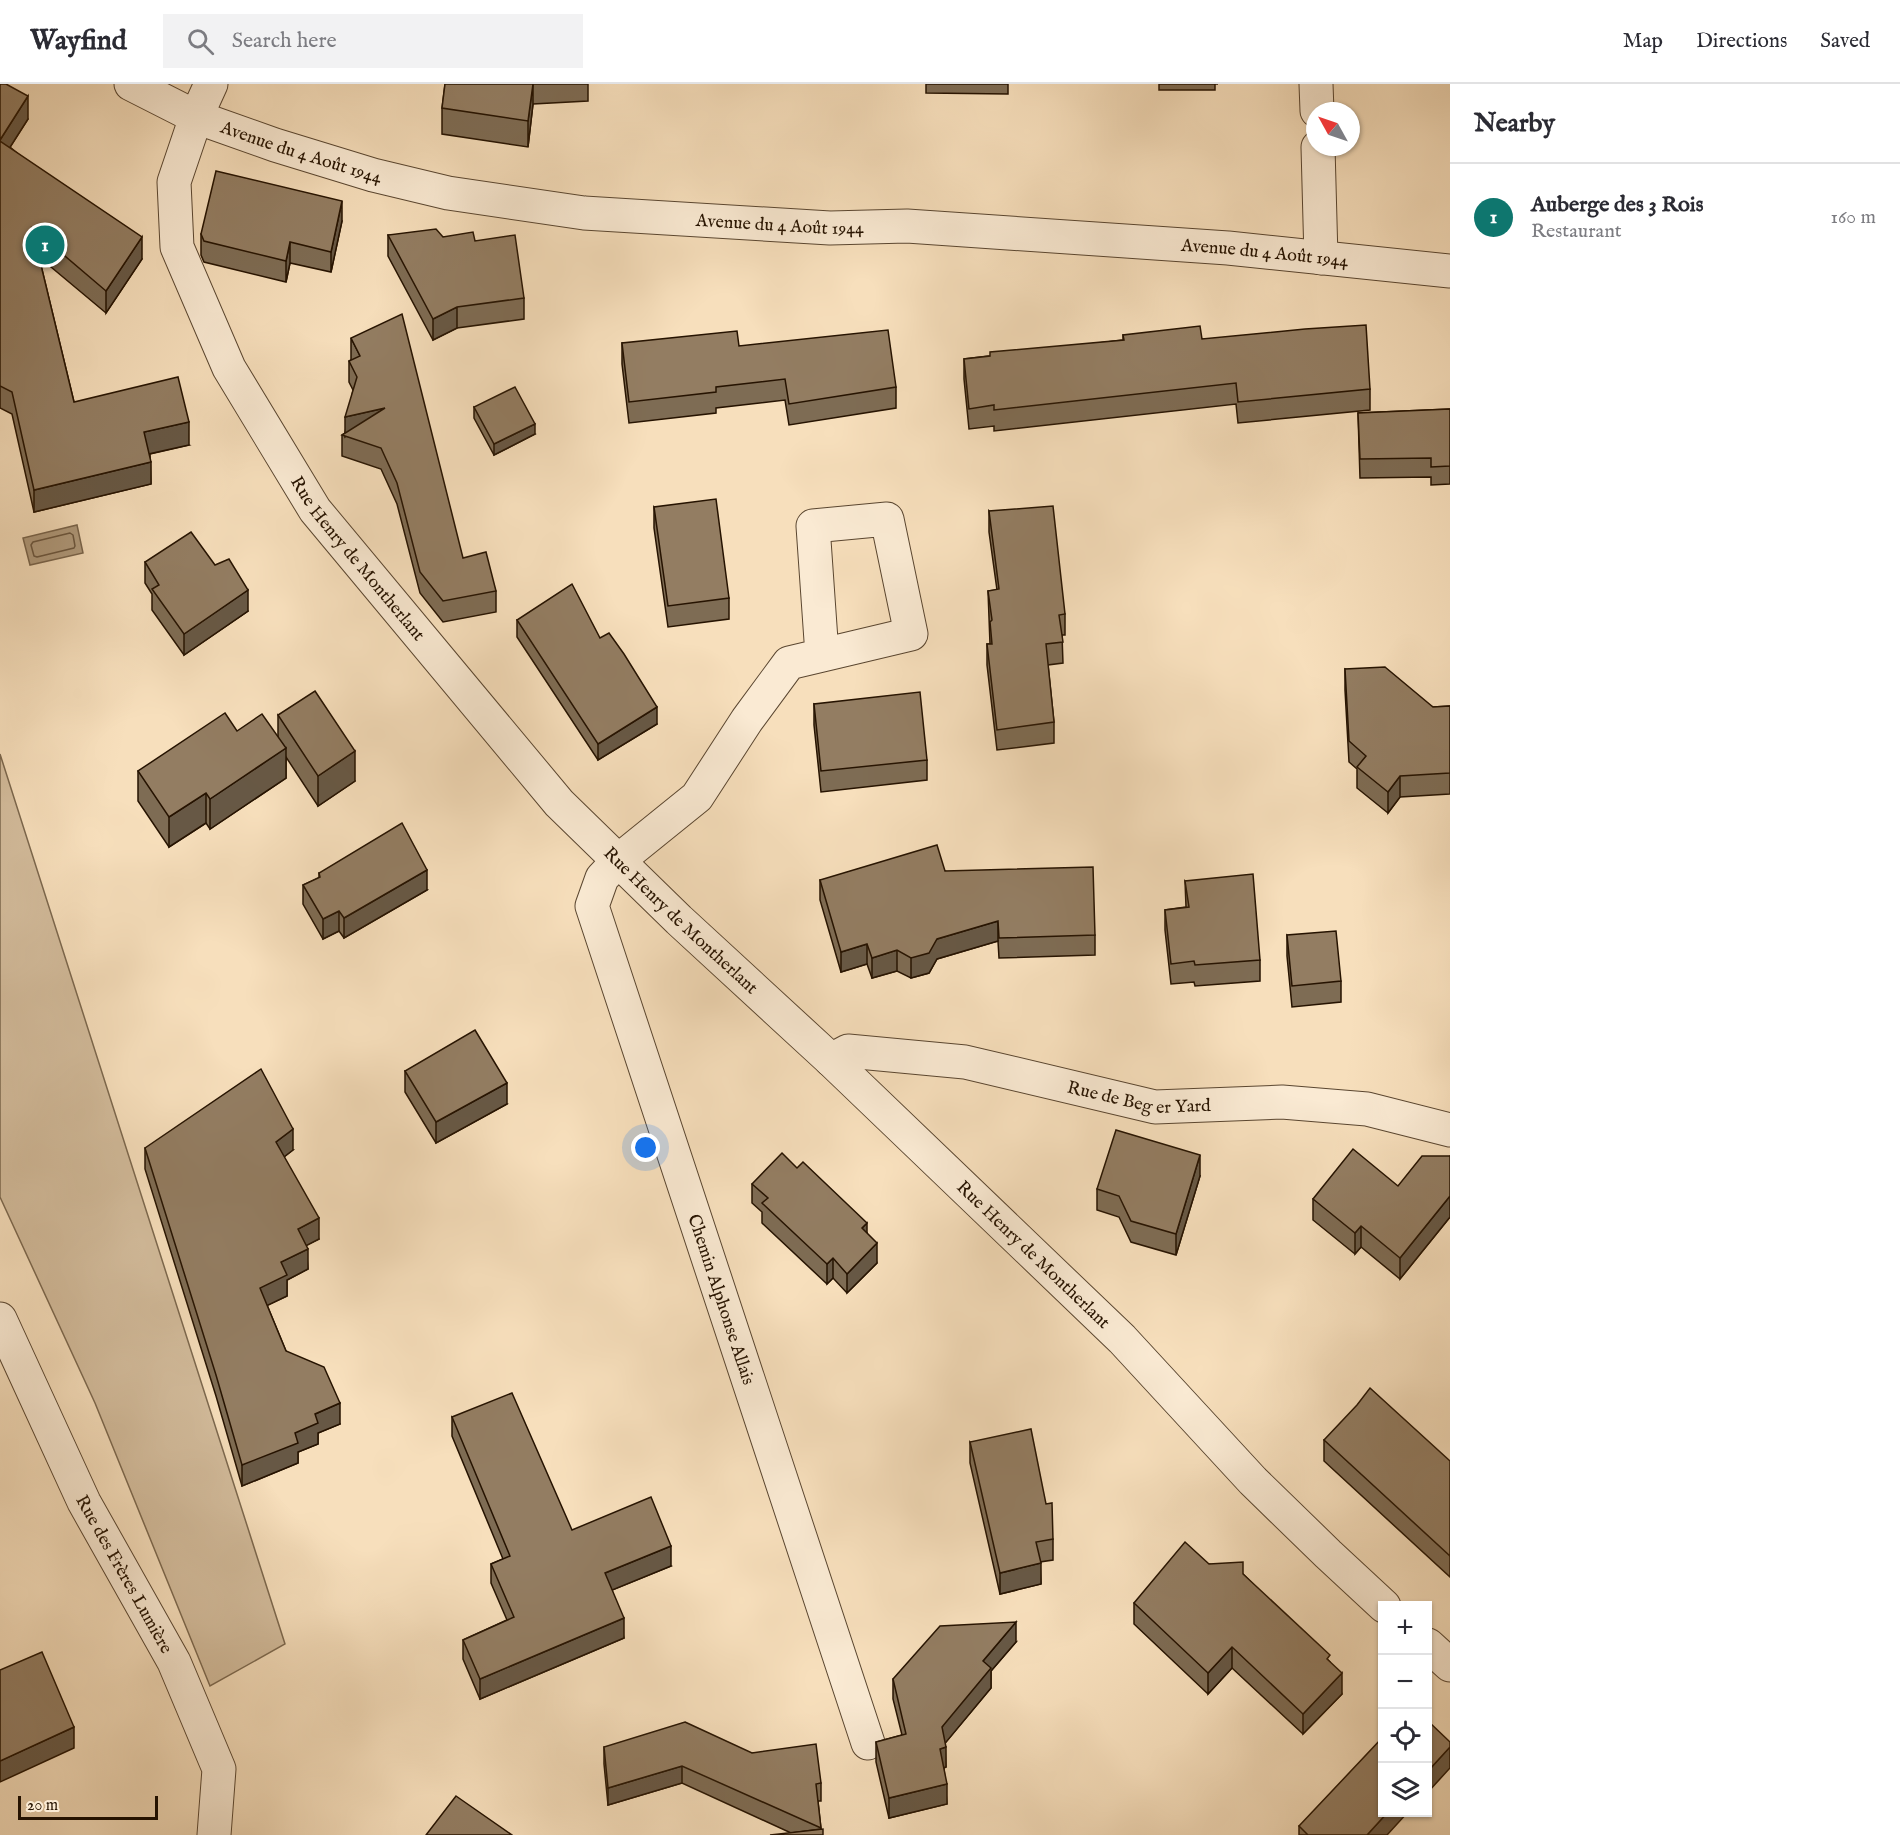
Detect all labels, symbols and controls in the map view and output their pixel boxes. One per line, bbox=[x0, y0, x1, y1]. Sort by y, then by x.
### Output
search box bbox=[163, 14, 583, 68]
text: Wayfind bbox=[30, 24, 127, 59]
icon: search bbox=[184, 25, 217, 58]
text: Search here bbox=[232, 27, 337, 55]
text: Map bbox=[1623, 28, 1663, 55]
text: Directions bbox=[1696, 28, 1787, 55]
text: Saved bbox=[1820, 28, 1870, 55]
north arrow bbox=[1306, 102, 1360, 156]
text: Nearby bbox=[1474, 107, 1555, 140]
street label: Avenue du 4 Août 1944 bbox=[216, 116, 384, 190]
text: Auberge des 3 Rois bbox=[1531, 191, 1703, 219]
text: 1 bbox=[1490, 205, 1497, 230]
text: 160 m bbox=[1830, 205, 1876, 230]
street label: Avenue du 4 Août 1944 bbox=[694, 210, 864, 241]
text: Restaurant bbox=[1531, 219, 1622, 244]
pin: 1 bbox=[26, 222, 64, 268]
street label: Avenue du 4 Août 1944 bbox=[1179, 235, 1350, 273]
street label: Rue Henry de Montherlant bbox=[284, 472, 429, 646]
street label: Rue Henry de Montherlant bbox=[598, 842, 762, 1000]
street label: Rue de Beg er Yard bbox=[1065, 1077, 1212, 1120]
your location bbox=[631, 1133, 660, 1162]
street label: Rue Henry de Montherlant bbox=[951, 1176, 1114, 1334]
street label: Chemin Alphonse Allais bbox=[681, 1212, 759, 1388]
street label: Rue des Frères Lumière bbox=[69, 1491, 177, 1658]
map controls bbox=[1378, 1601, 1432, 1817]
button: + bbox=[1378, 1601, 1432, 1655]
button: − bbox=[1378, 1655, 1432, 1709]
button: locate bbox=[1378, 1709, 1432, 1763]
button: layers bbox=[1378, 1763, 1432, 1817]
scale bar bbox=[18, 1793, 158, 1820]
text: 20 m bbox=[27, 1796, 58, 1816]

